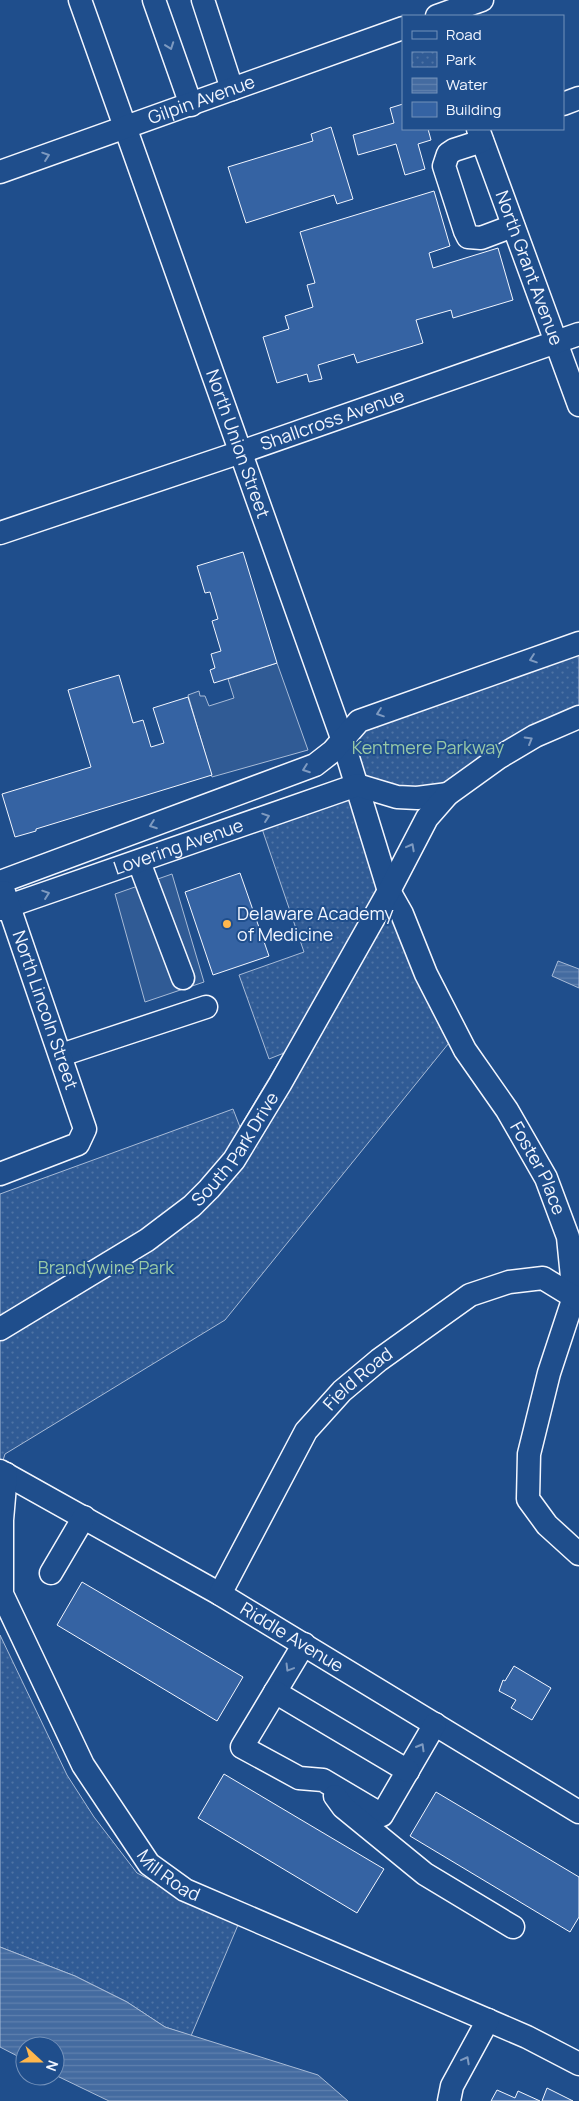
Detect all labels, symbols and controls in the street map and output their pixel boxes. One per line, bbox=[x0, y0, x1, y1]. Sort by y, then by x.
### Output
legend bbox=[402, 15, 564, 130]
text: Road bbox=[446, 24, 482, 45]
one-way arrow bbox=[164, 41, 174, 50]
text: Park bbox=[446, 49, 476, 70]
street label: Gilpin Avenue bbox=[144, 69, 258, 129]
text: Water bbox=[446, 74, 488, 95]
text: Building bbox=[446, 99, 501, 120]
one-way arrow bbox=[41, 152, 50, 162]
street label: North Grant Avenue bbox=[491, 187, 569, 348]
street label: North Union Street bbox=[201, 366, 276, 521]
street label: Shallcross Avenue bbox=[257, 383, 407, 455]
one-way arrow bbox=[529, 653, 538, 663]
one-way arrow bbox=[376, 707, 385, 717]
park label: Kentmere Parkway bbox=[352, 735, 505, 759]
one-way arrow bbox=[524, 736, 533, 746]
one-way arrow bbox=[302, 763, 310, 773]
street label: Lovering Avenue bbox=[110, 812, 246, 880]
one-way arrow bbox=[261, 813, 269, 823]
one-way arrow bbox=[149, 819, 158, 829]
one-way arrow bbox=[404, 843, 414, 852]
one-way arrow bbox=[41, 889, 50, 899]
place label: Delaware Academy of Medicine bbox=[237, 901, 394, 946]
marker: Delaware Academy of Medicine bbox=[221, 918, 233, 930]
street label: North Lincoln Street bbox=[7, 927, 84, 1092]
street label: South Park Drive bbox=[186, 1087, 283, 1211]
street label: Foster Place bbox=[505, 1117, 572, 1218]
park label: Brandywine Park bbox=[38, 1255, 175, 1279]
street label: Field Road bbox=[317, 1341, 397, 1415]
street label: Riddle Avenue bbox=[236, 1596, 348, 1677]
one-way arrow bbox=[286, 1663, 295, 1672]
one-way arrow bbox=[415, 1744, 425, 1753]
street label: Mill Road bbox=[132, 1845, 204, 1906]
north arrow bbox=[15, 2036, 65, 2086]
one-way arrow bbox=[460, 2056, 470, 2065]
text: N bbox=[42, 2058, 63, 2074]

